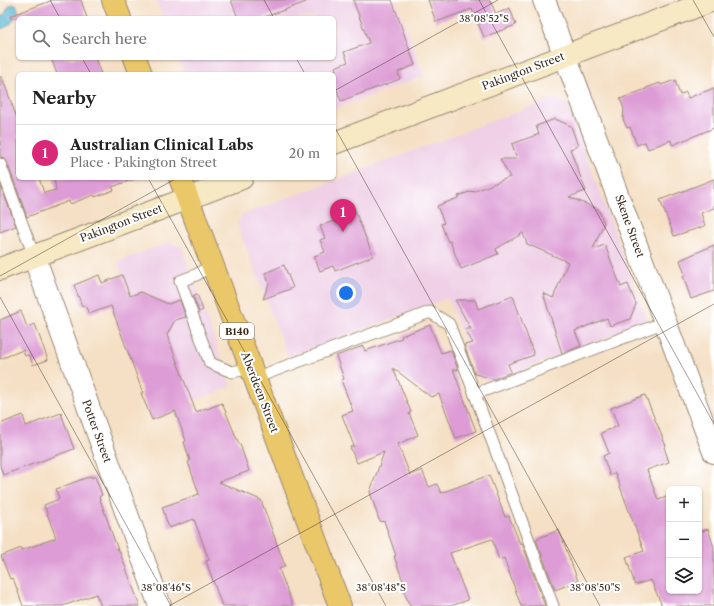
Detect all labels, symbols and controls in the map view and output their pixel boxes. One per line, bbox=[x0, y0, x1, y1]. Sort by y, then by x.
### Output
text: 38°08'52"S bbox=[459, 12, 509, 25]
search box bbox=[16, 16, 336, 60]
icon: search bbox=[30, 27, 52, 49]
text: Search here bbox=[62, 29, 147, 48]
street label: Pakington Street bbox=[480, 49, 566, 93]
text: Nearby bbox=[32, 88, 96, 108]
text: Australian Clinical Labs bbox=[70, 135, 254, 154]
text: 1 bbox=[42, 145, 48, 161]
text: 20 m bbox=[289, 145, 320, 161]
text: Place · Pakington Street bbox=[70, 154, 217, 170]
street label: Skene Street bbox=[612, 193, 648, 259]
pin: 1 bbox=[330, 199, 356, 232]
street label: Pakington Street bbox=[78, 201, 164, 245]
your location bbox=[336, 283, 356, 303]
road number: B140 bbox=[220, 323, 254, 339]
street label: Aberdeen Street bbox=[238, 349, 282, 434]
street label: Potter Street bbox=[79, 398, 115, 465]
map controls bbox=[666, 486, 702, 594]
button: + bbox=[666, 486, 702, 522]
button: − bbox=[666, 522, 702, 558]
button: layers bbox=[666, 558, 702, 594]
text: 38°08'46"S bbox=[141, 581, 191, 594]
text: 38°08'48"S bbox=[356, 581, 406, 594]
text: 38°08'50"S bbox=[570, 581, 620, 594]

